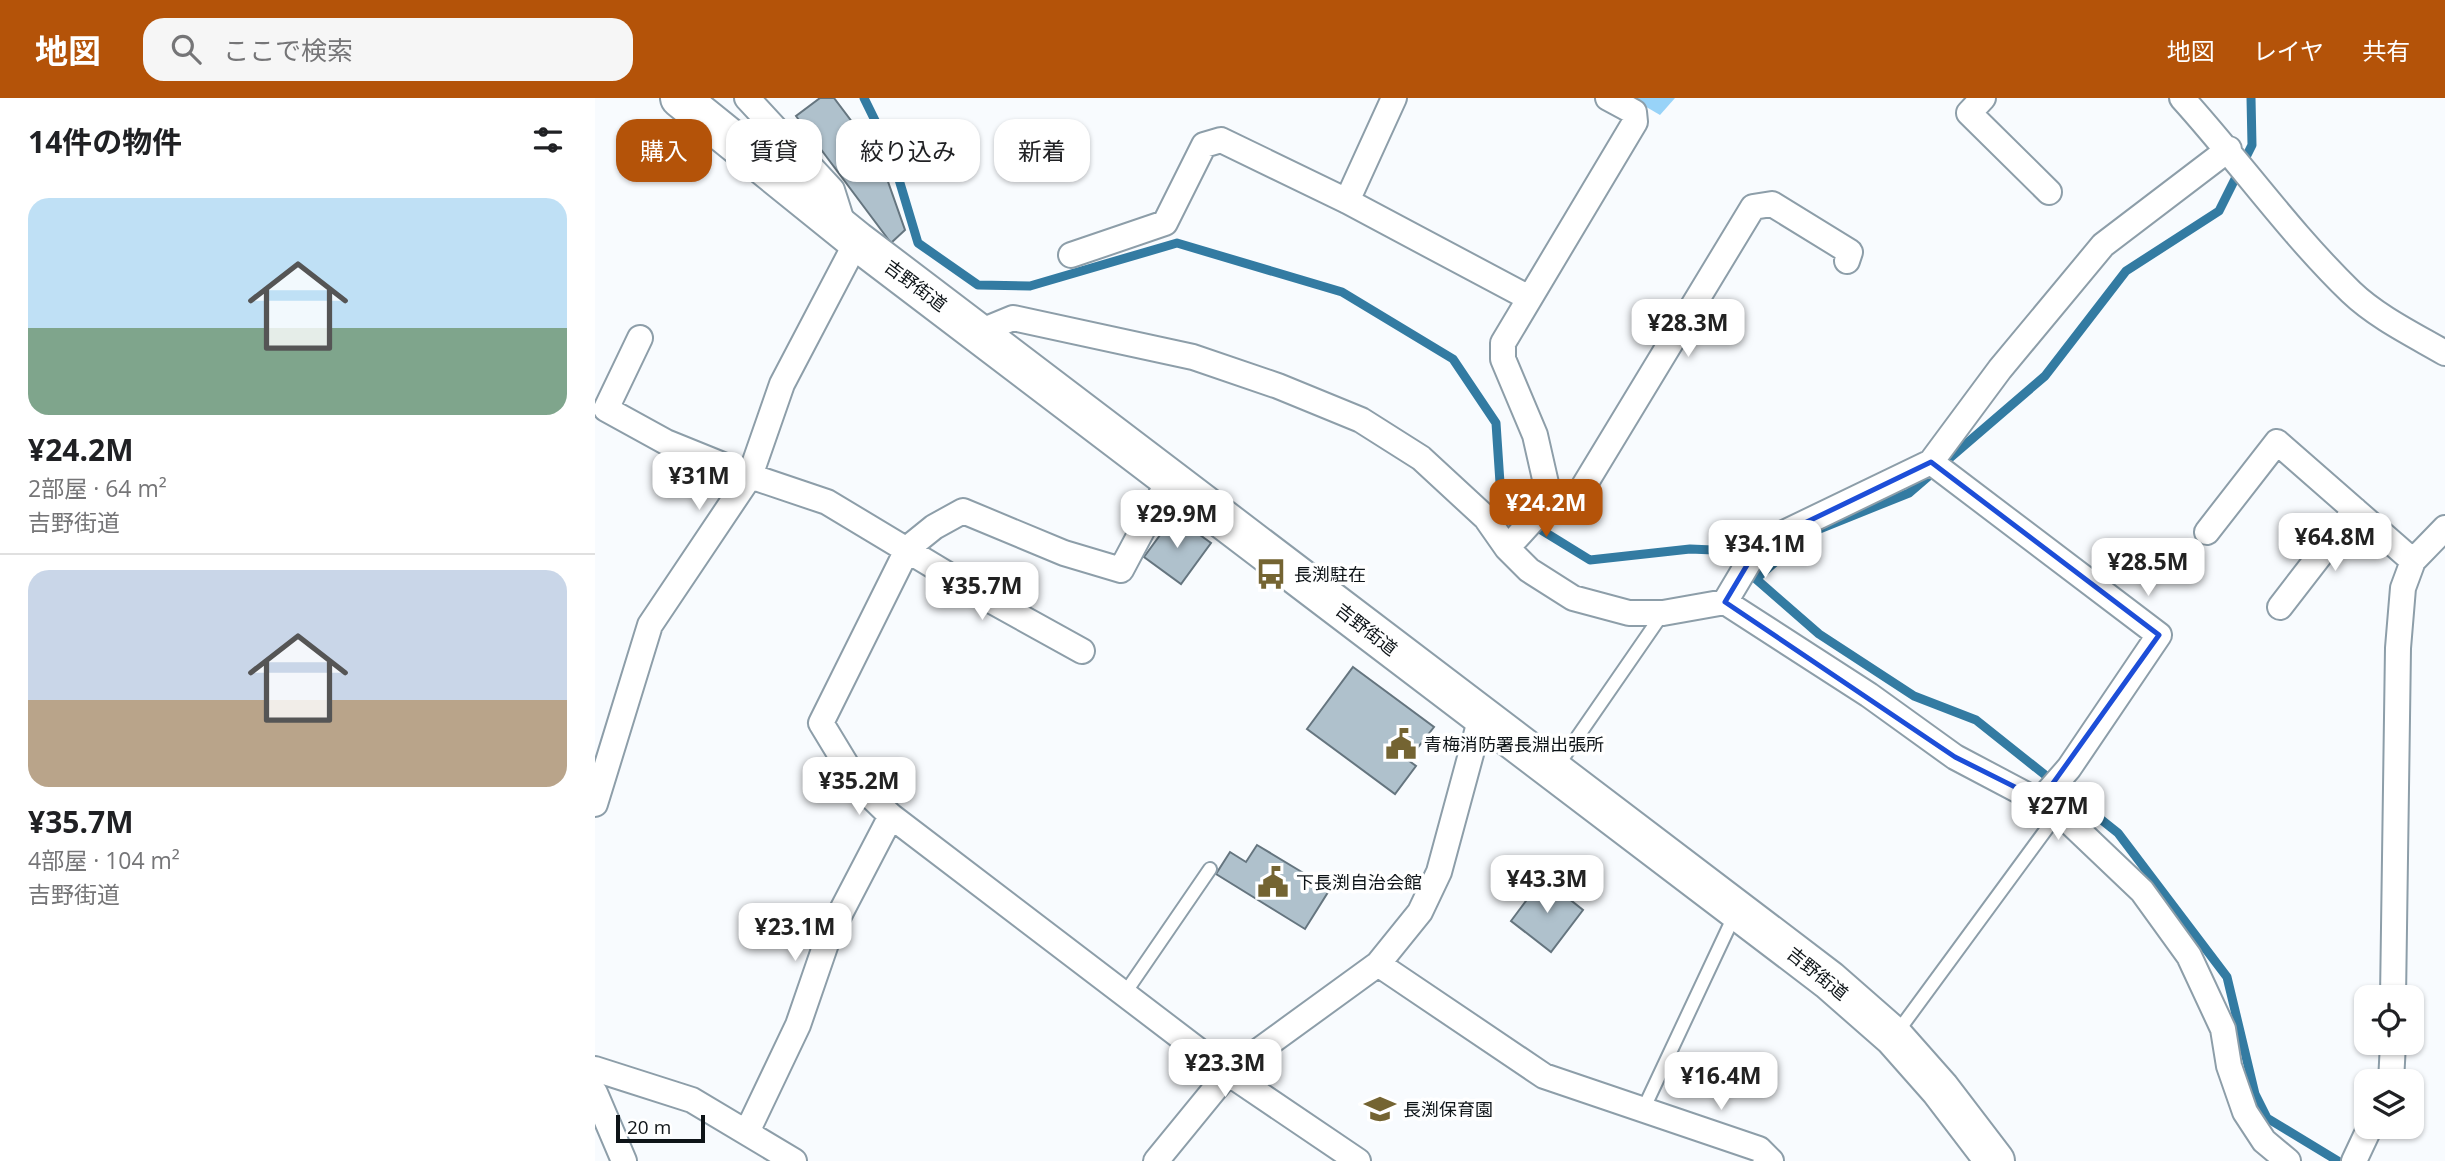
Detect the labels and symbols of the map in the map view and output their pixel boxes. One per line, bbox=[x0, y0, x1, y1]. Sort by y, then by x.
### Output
street label: 吉野街道 bbox=[880, 254, 952, 316]
pin: ¥28.3M bbox=[1631, 300, 1745, 359]
pin: ¥31M bbox=[658, 452, 740, 512]
pin: ¥24.2M bbox=[1489, 480, 1603, 539]
pin: ¥29.9M bbox=[1120, 490, 1234, 550]
pin: ¥64.8M bbox=[2278, 514, 2392, 573]
pin: ¥34.1M bbox=[1708, 520, 1822, 580]
pin: ¥28.5M bbox=[2091, 538, 2205, 598]
bus stop icon: 長渕駐在 bbox=[1254, 557, 1288, 591]
pin: ¥35.7M bbox=[925, 562, 1039, 622]
place label: 長渕駐在 bbox=[1294, 562, 1366, 586]
street label: 吉野街道 bbox=[1331, 597, 1403, 661]
public building icon: 青梅消防署長淵出張所 bbox=[1384, 727, 1418, 761]
place label: 青梅消防署長淵出張所 bbox=[1424, 732, 1604, 756]
pin: ¥35.2M bbox=[802, 758, 916, 817]
pin: ¥27M bbox=[2017, 782, 2099, 842]
pin: ¥43.3M bbox=[1490, 856, 1604, 915]
public building icon: 下長渕自治会館 bbox=[1256, 865, 1290, 899]
place label: 下長渕自治会館 bbox=[1296, 870, 1422, 894]
pin: ¥23.1M bbox=[738, 904, 852, 963]
street label: 吉野街道 bbox=[1782, 941, 1854, 1005]
pin: ¥23.3M bbox=[1168, 1040, 1282, 1099]
pin: ¥16.4M bbox=[1664, 1052, 1778, 1112]
school or university icon: 長渕保育園 bbox=[1363, 1092, 1397, 1126]
place label: 長渕保育園 bbox=[1403, 1097, 1493, 1121]
scale bar bbox=[616, 1112, 705, 1144]

